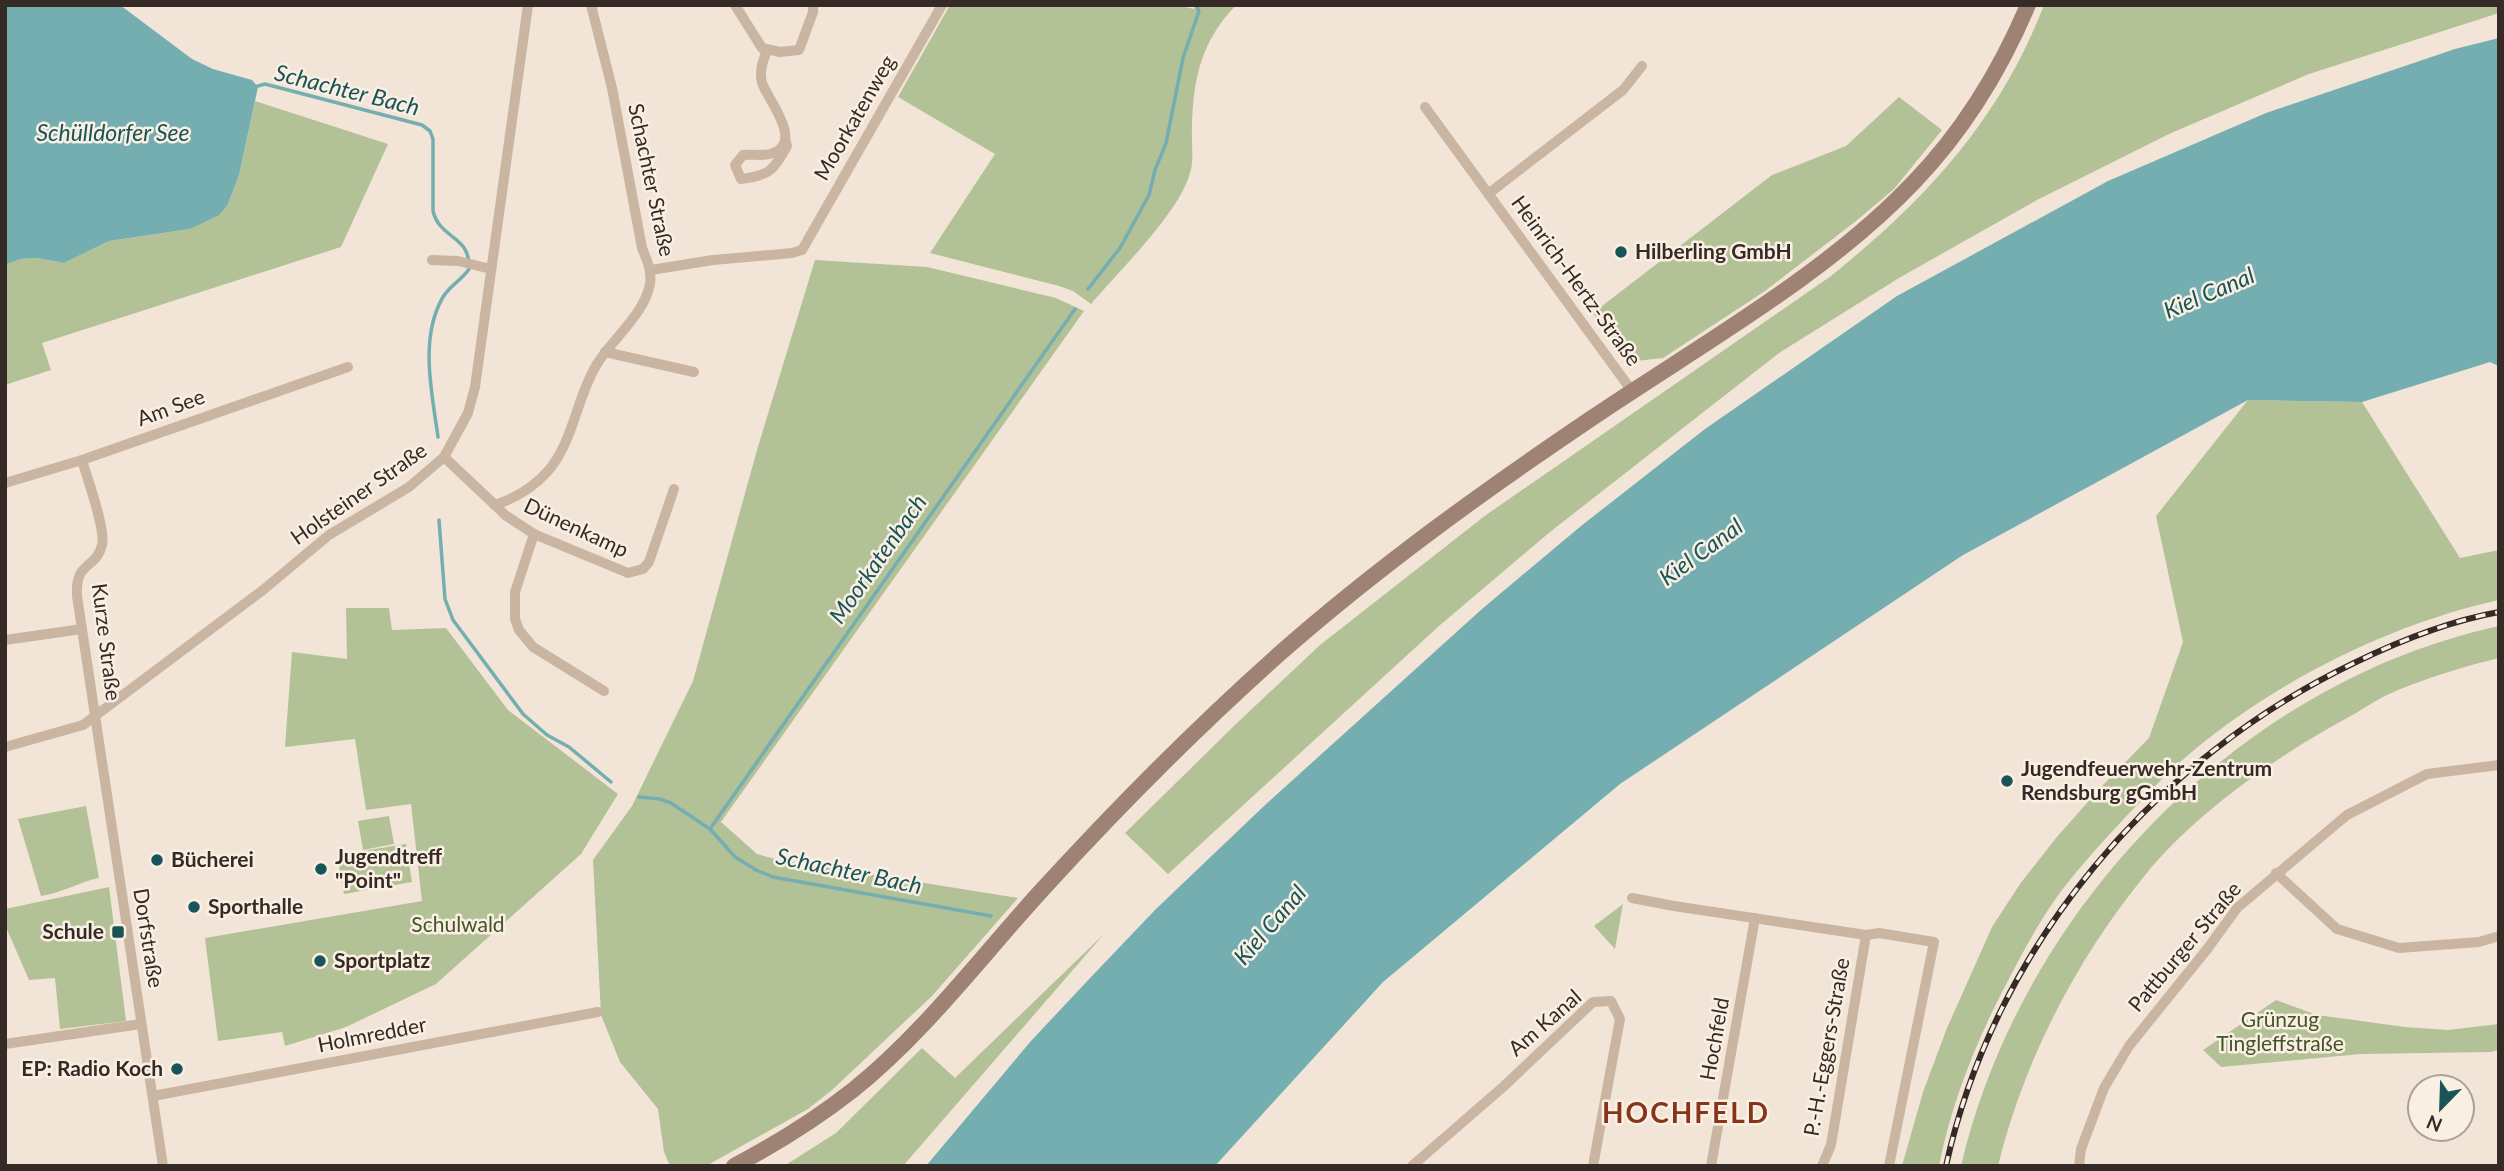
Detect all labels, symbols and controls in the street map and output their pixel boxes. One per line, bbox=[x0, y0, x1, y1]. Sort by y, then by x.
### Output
street label: Moorkatenweg bbox=[808, 50, 900, 184]
water label: Schachter Bach bbox=[272, 58, 423, 121]
street label: Schachter Straße bbox=[624, 101, 681, 259]
water label: Schülldorfer See bbox=[36, 118, 190, 146]
street label: Heinrich-Hertz-Straße bbox=[1507, 190, 1647, 370]
place label: Hilberling GmbH bbox=[1635, 238, 1792, 263]
marker: Hilberling GmbH bbox=[1613, 244, 1629, 260]
water label: Kiel Canal bbox=[2159, 260, 2258, 324]
street label: Am See bbox=[133, 383, 208, 430]
street label: Holsteiner Straße bbox=[285, 437, 431, 549]
water label: Moorkatenbach bbox=[822, 489, 932, 628]
street label: Dünenkamp bbox=[521, 492, 633, 562]
water label: Kiel Canal bbox=[1653, 512, 1748, 591]
street label: Kurze Straße bbox=[88, 582, 127, 702]
place label: Jugendfeuerwehr-Zentrum Rendsburg gGmbH bbox=[2021, 755, 2272, 804]
marker: Jugendfeuerwehr-Zentrum Rendsburg gGmbH bbox=[1999, 773, 2015, 789]
water label: Schachter Bach bbox=[774, 841, 925, 899]
place label: Jugendtreff "Point" bbox=[335, 843, 443, 892]
place label: Bücherei bbox=[171, 846, 254, 871]
marker: Bücherei bbox=[149, 852, 165, 868]
marker: Jugendtreff "Point" bbox=[313, 861, 329, 877]
street label: Pattburger Straße bbox=[2122, 876, 2245, 1016]
water label: Kiel Canal bbox=[1227, 879, 1311, 970]
street label: Dorfstraße bbox=[129, 886, 170, 989]
place label: Sporthalle bbox=[208, 893, 303, 918]
marker: Sporthalle bbox=[186, 899, 202, 915]
park label: Schulwald bbox=[411, 911, 505, 936]
place label: Schule bbox=[42, 918, 104, 943]
marker: Schule bbox=[110, 924, 126, 940]
place label: Sportplatz bbox=[334, 947, 430, 972]
marker: Sportplatz bbox=[312, 953, 328, 969]
street label: P.-H.-Eggers-Straße bbox=[1798, 956, 1854, 1138]
street label: Am Kanal bbox=[1503, 983, 1586, 1060]
street label: Hochfeld bbox=[1694, 995, 1733, 1082]
park label: Grünzug Tingleffstraße bbox=[2216, 1006, 2344, 1055]
street label: Holmredder bbox=[315, 1011, 429, 1056]
place label: EP: Radio Koch bbox=[21, 1055, 163, 1080]
marker: EP: Radio Koch bbox=[169, 1061, 185, 1077]
north arrow bbox=[2406, 1073, 2476, 1143]
district label: HOCHFELD bbox=[1602, 1095, 1770, 1129]
text: N bbox=[2423, 1111, 2445, 1138]

